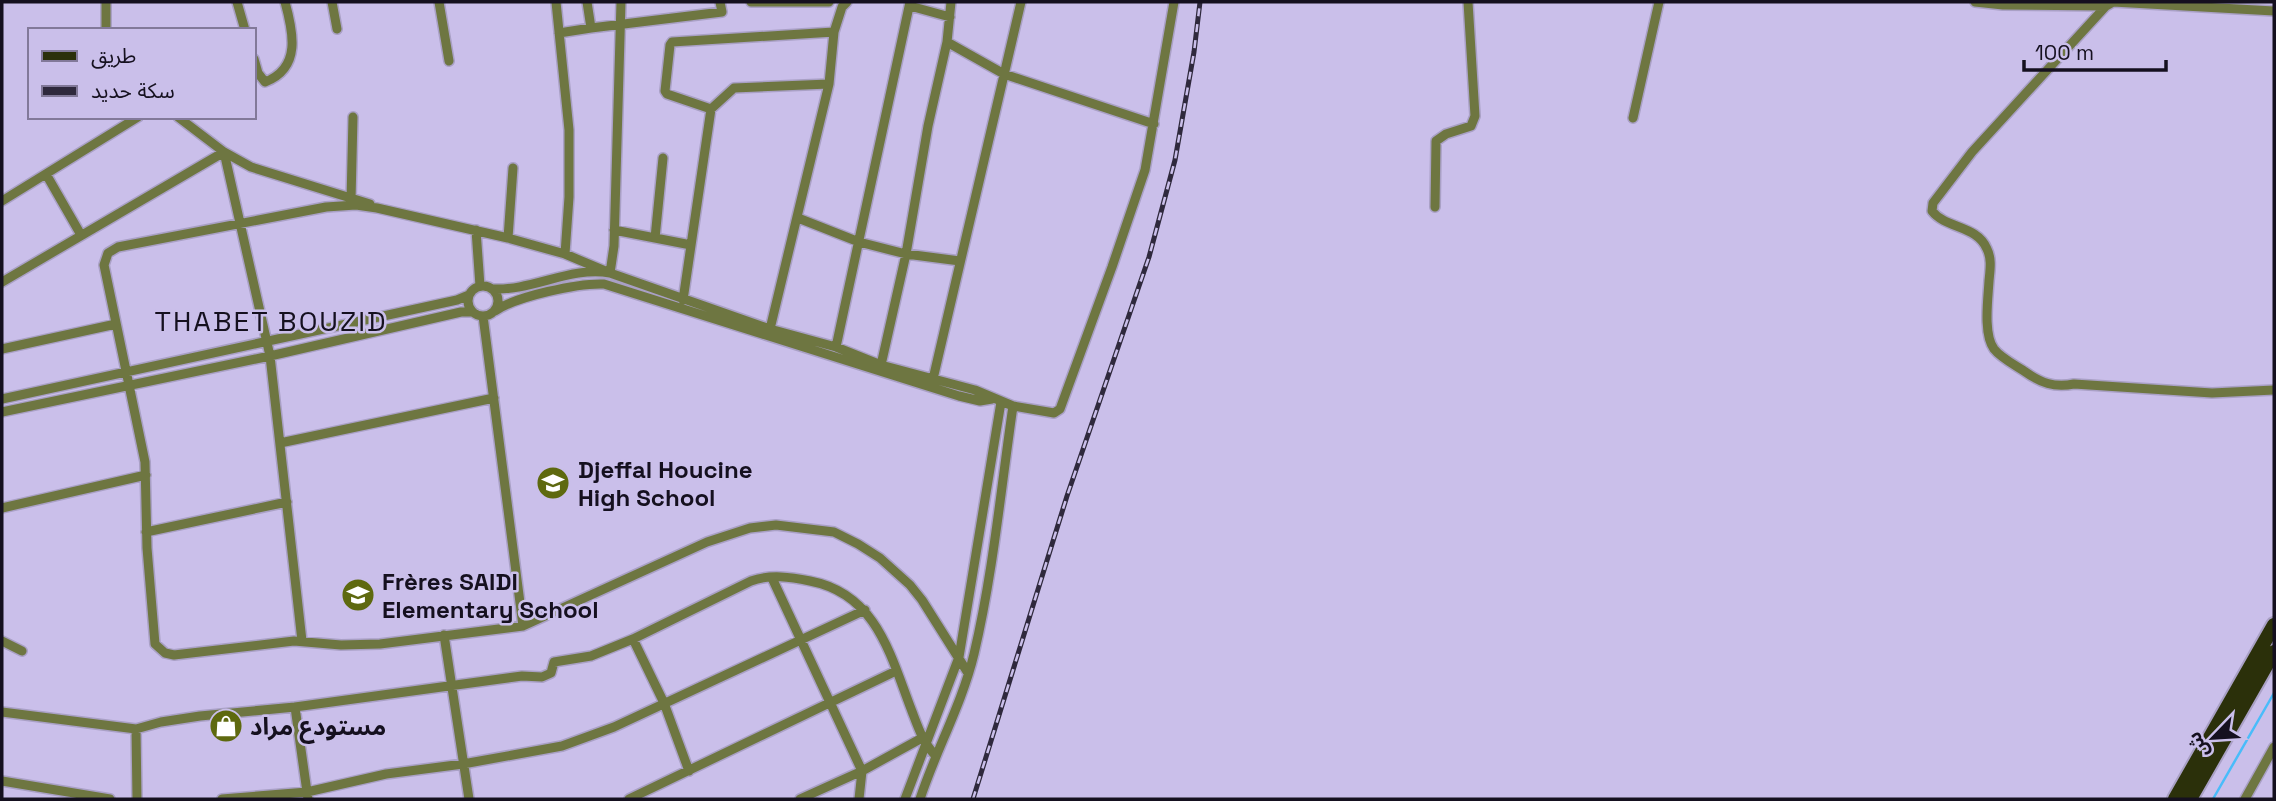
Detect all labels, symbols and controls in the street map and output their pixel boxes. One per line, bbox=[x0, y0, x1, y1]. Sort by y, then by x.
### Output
legend bbox=[28, 28, 256, 119]
scale bar bbox=[2024, 28, 2166, 72]
text: 100 m bbox=[2035, 39, 2094, 66]
text: طريق bbox=[91, 42, 136, 69]
text: سكة حديد bbox=[91, 77, 175, 104]
district label: THABET BOUZID bbox=[154, 303, 388, 339]
place label: Djeffal Houcine High School bbox=[578, 454, 753, 513]
school or university icon: Djeffal Houcine High School bbox=[534, 464, 572, 502]
place label: Frères SAIDI Elementary School bbox=[382, 566, 599, 625]
school or university icon: Frères SAIDI Elementary School bbox=[339, 576, 377, 614]
north arrow bbox=[2178, 703, 2248, 773]
shop icon: مستودع مراد bbox=[207, 707, 245, 745]
place label: مستودع مراد bbox=[250, 711, 386, 744]
text: ش bbox=[2181, 728, 2215, 762]

